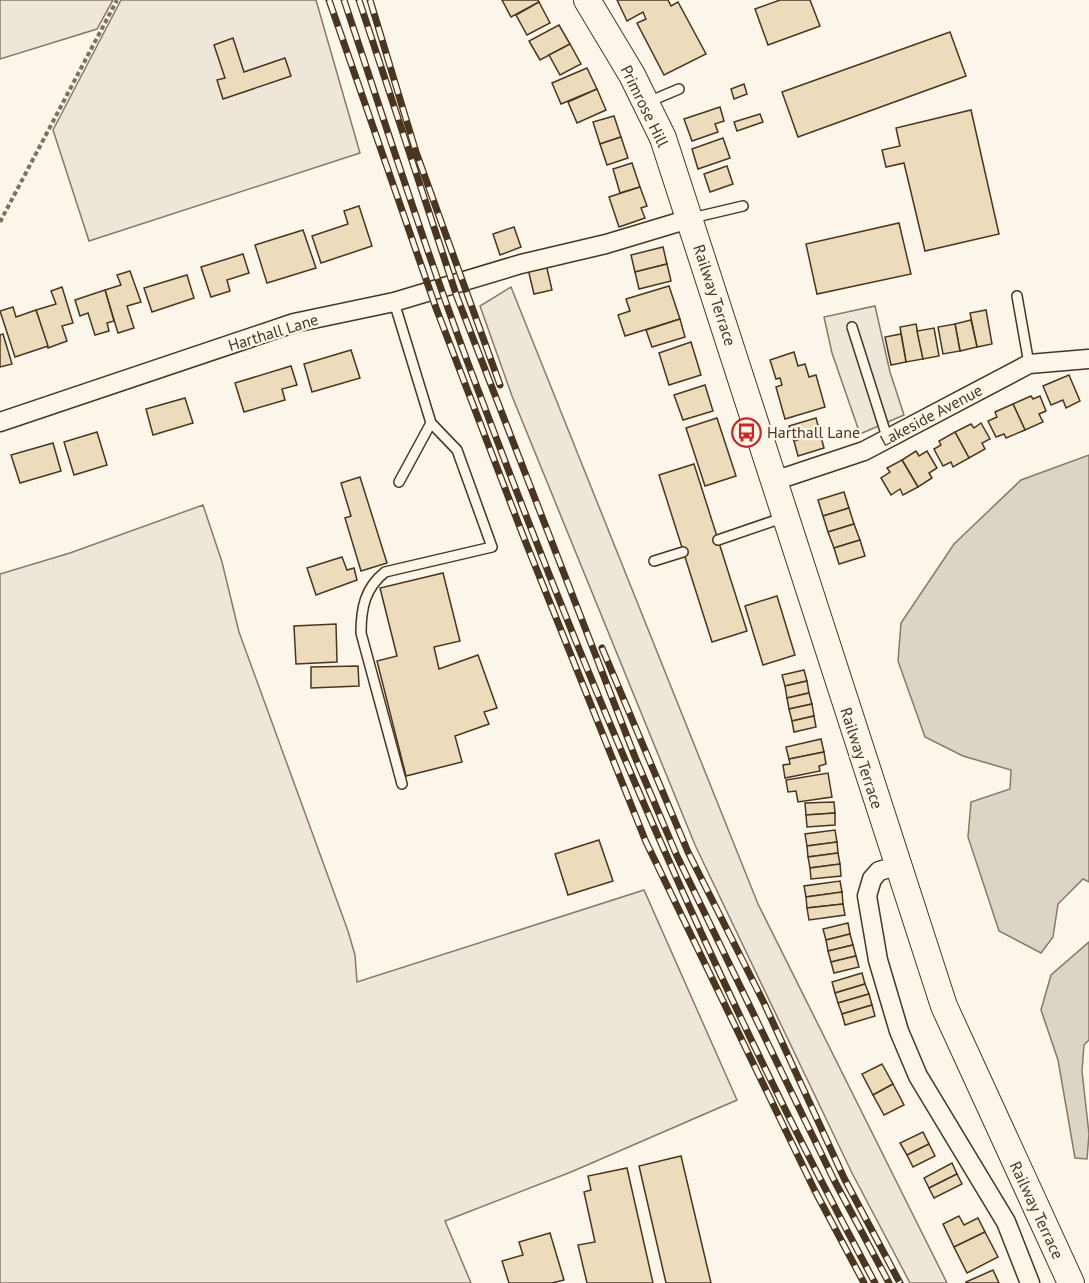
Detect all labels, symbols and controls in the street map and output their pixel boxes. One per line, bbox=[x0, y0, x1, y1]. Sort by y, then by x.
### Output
street label: Primrose Hill bbox=[617, 62, 674, 151]
street label: Railway Terrace bbox=[689, 242, 741, 348]
street label: Harthall Lane bbox=[226, 309, 320, 355]
street label: Lakeside Avenue bbox=[876, 380, 986, 450]
bus stop icon: Harthall Lane bbox=[730, 416, 762, 448]
place label: Harthall Lane bbox=[767, 422, 860, 442]
street label: Railway Terrace bbox=[836, 705, 888, 811]
street label: Railway Terrace bbox=[1006, 1158, 1068, 1262]

